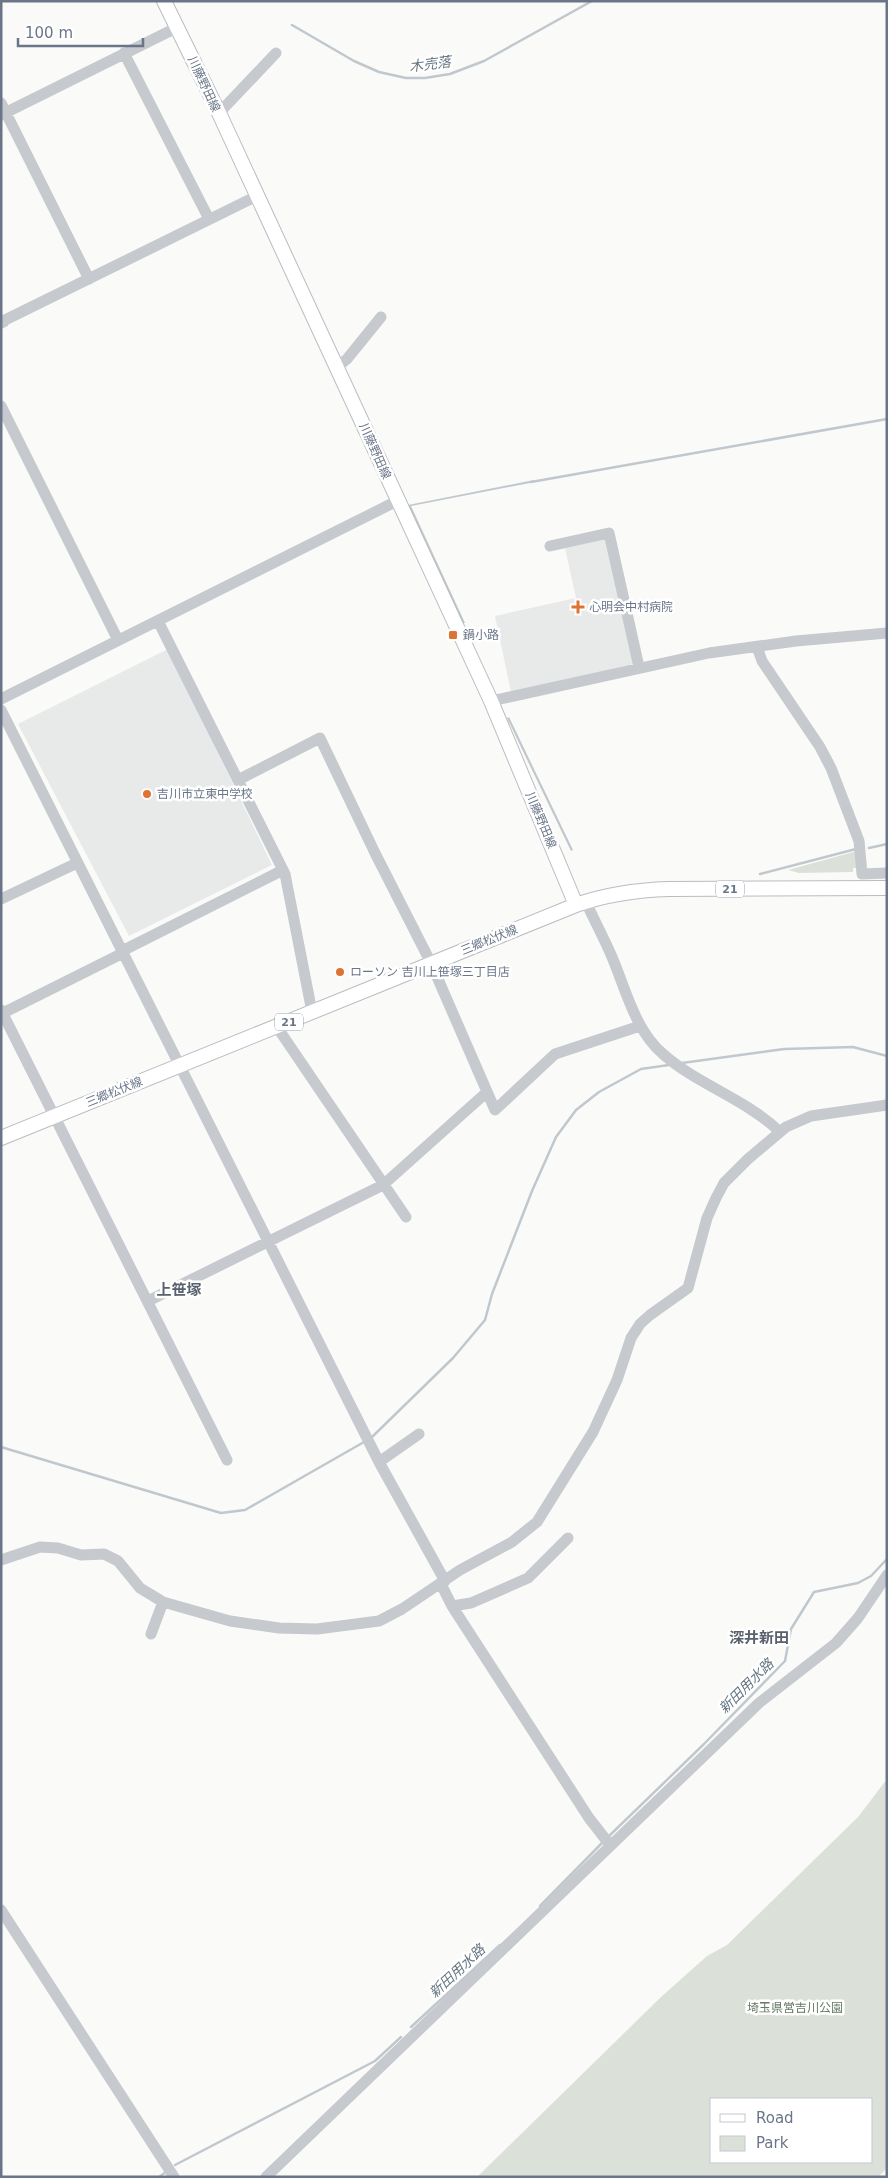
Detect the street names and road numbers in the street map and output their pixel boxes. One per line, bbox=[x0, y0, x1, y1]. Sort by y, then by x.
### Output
street label: 川藤野田線 bbox=[185, 54, 223, 114]
street label: 川藤野田線 bbox=[356, 421, 394, 481]
street label: 川藤野田線 bbox=[523, 790, 559, 850]
road number: 21 bbox=[716, 881, 744, 898]
street label: 三郷松伏線 bbox=[459, 922, 519, 958]
road number: 21 bbox=[275, 1014, 303, 1030]
street label: 三郷松伏線 bbox=[84, 1074, 144, 1110]

